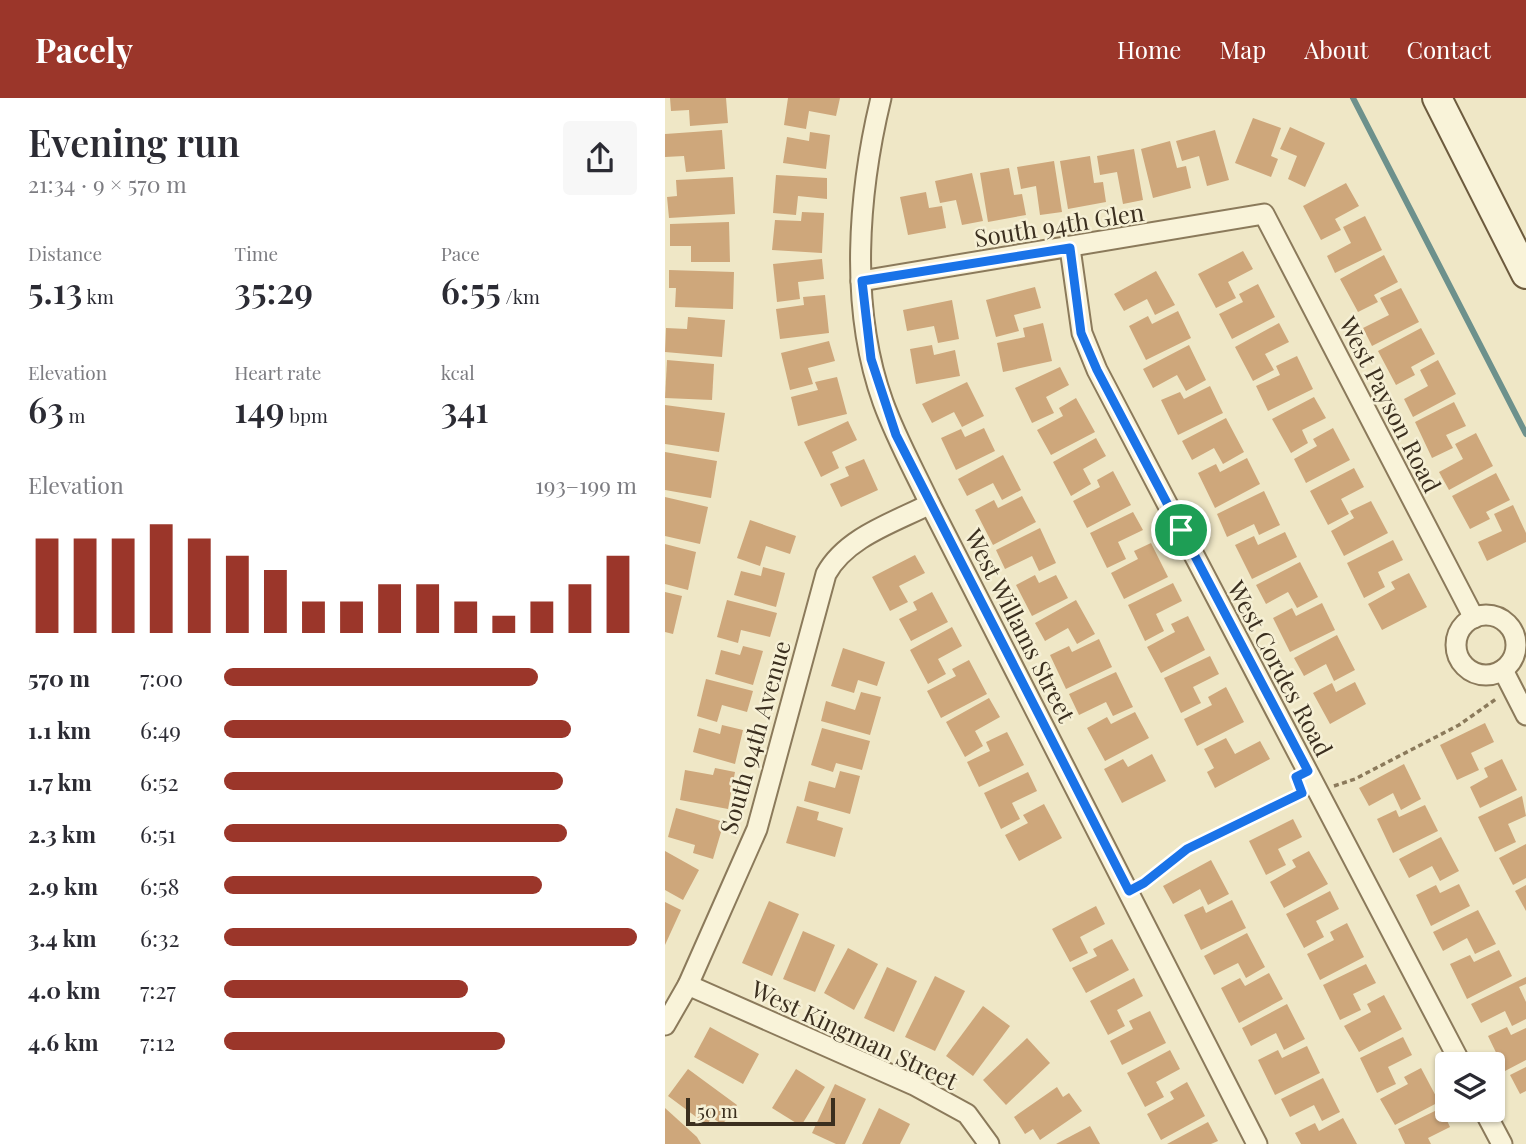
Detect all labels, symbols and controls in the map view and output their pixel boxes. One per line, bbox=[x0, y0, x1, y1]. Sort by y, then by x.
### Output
text: Pacely bbox=[35, 27, 133, 71]
text: Home bbox=[1117, 33, 1181, 65]
text: Map bbox=[1219, 33, 1266, 65]
text: About bbox=[1304, 33, 1368, 65]
text: Contact bbox=[1406, 33, 1491, 65]
text: Evening run bbox=[28, 116, 240, 167]
button: share bbox=[563, 121, 637, 195]
text: 21:34 · 9 × 570 m bbox=[28, 168, 187, 199]
street label: South 94th Glen bbox=[972, 195, 1146, 253]
text: Distance bbox=[28, 240, 102, 266]
text: Time bbox=[234, 240, 278, 266]
text: Pace bbox=[441, 240, 480, 266]
text: 5.13 bbox=[28, 266, 82, 313]
text: 35:29 bbox=[234, 266, 313, 313]
text: 6:55 bbox=[441, 266, 501, 313]
text: km bbox=[82, 283, 114, 309]
text: /km bbox=[501, 283, 540, 309]
street label: West Payson Road bbox=[1332, 310, 1449, 497]
text: Elevation bbox=[28, 359, 107, 385]
text: Heart rate bbox=[234, 359, 321, 385]
text: kcal bbox=[441, 359, 475, 385]
text: 63 bbox=[28, 385, 64, 432]
text: 149 bbox=[234, 385, 284, 432]
text: 341 bbox=[441, 385, 489, 432]
text: m bbox=[64, 402, 85, 428]
text: bpm bbox=[284, 402, 328, 428]
text: Elevation bbox=[28, 469, 124, 500]
text: 193–199 m bbox=[535, 469, 637, 500]
pin bbox=[1151, 500, 1211, 560]
icon: arrive bbox=[1162, 511, 1200, 549]
street label: West Willams Street bbox=[958, 522, 1084, 727]
street label: West Cordes Road bbox=[1221, 574, 1341, 761]
street label: South 94th Avenue bbox=[711, 637, 797, 837]
text: 570 m bbox=[28, 662, 90, 693]
text: 7:00 bbox=[140, 662, 183, 693]
text: 1.1 km bbox=[28, 714, 91, 745]
text: 6:49 bbox=[140, 714, 181, 745]
text: 1.7 km bbox=[28, 766, 92, 797]
text: 6:52 bbox=[140, 766, 179, 797]
text: 2.3 km bbox=[28, 818, 96, 849]
text: 6:51 bbox=[140, 818, 176, 849]
text: 2.9 km bbox=[28, 870, 98, 901]
text: 6:58 bbox=[140, 870, 180, 901]
text: 3.4 km bbox=[28, 922, 97, 953]
text: 6:32 bbox=[140, 922, 179, 953]
street label: West Kingman Street bbox=[746, 972, 964, 1096]
text: 4.0 km bbox=[28, 974, 101, 1005]
text: 7:27 bbox=[140, 974, 176, 1005]
text: 4.6 km bbox=[28, 1026, 99, 1057]
text: 7:12 bbox=[140, 1026, 175, 1057]
map controls bbox=[1435, 1052, 1505, 1122]
button: layers bbox=[1435, 1052, 1505, 1122]
scale bar bbox=[686, 1095, 835, 1127]
text: 50 m bbox=[697, 1097, 738, 1123]

